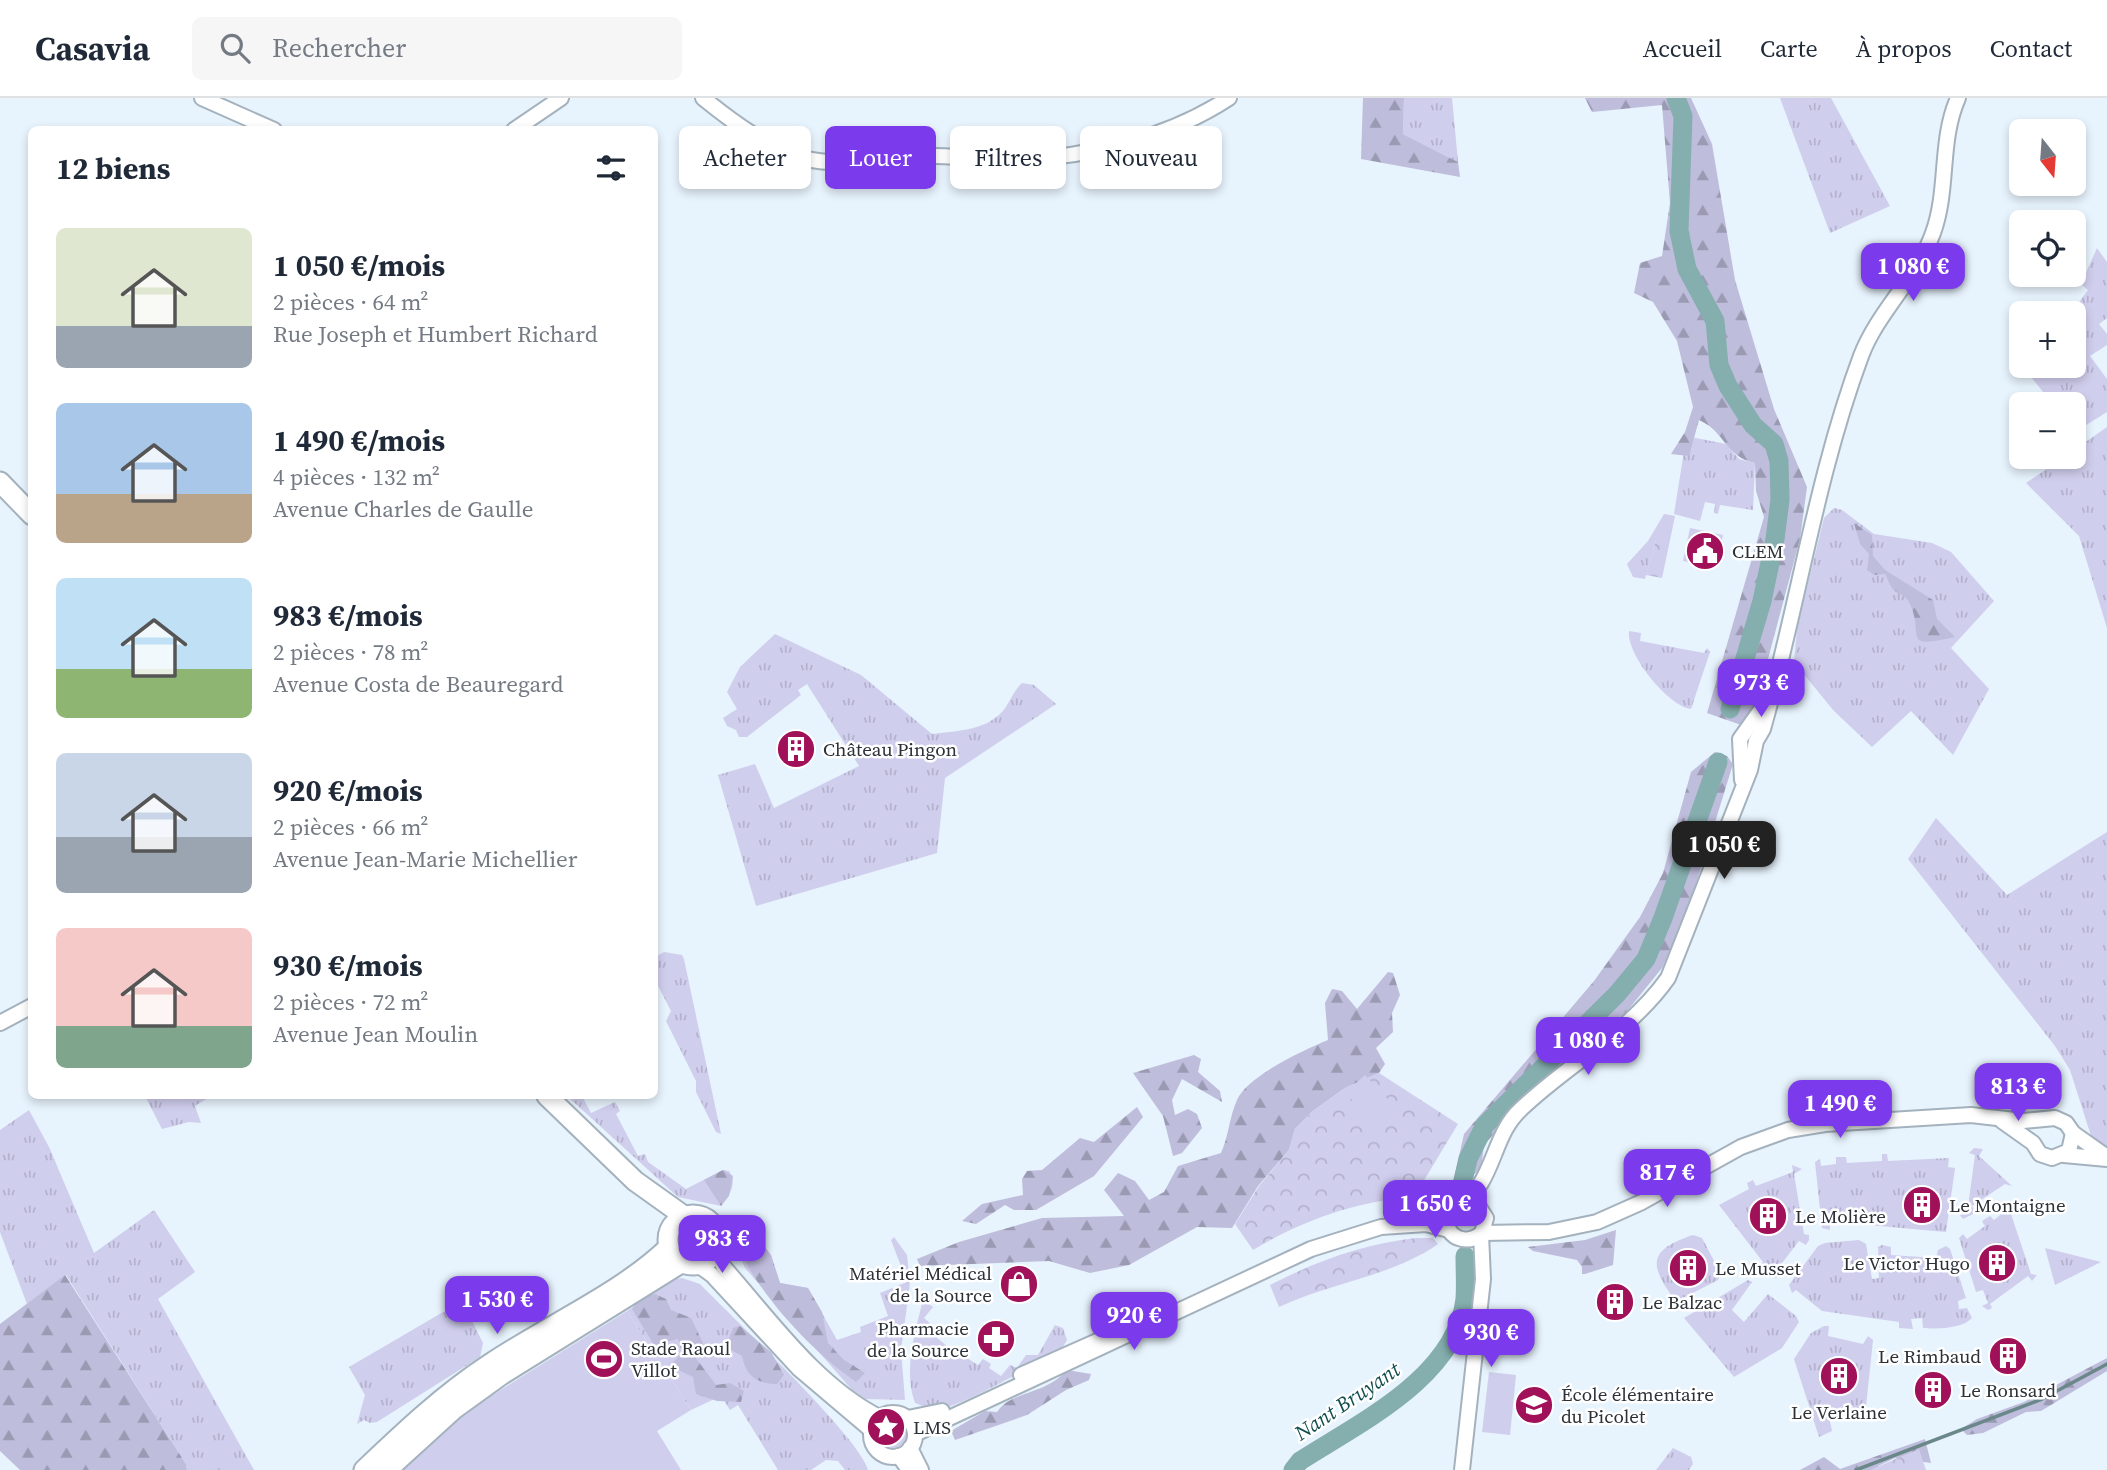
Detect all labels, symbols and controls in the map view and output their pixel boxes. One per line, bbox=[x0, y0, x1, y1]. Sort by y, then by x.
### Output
search box bbox=[192, 17, 682, 80]
text: Casavia bbox=[35, 26, 150, 71]
icon: search bbox=[216, 29, 254, 67]
text: Rechercher bbox=[272, 30, 406, 66]
text: Accueil bbox=[1643, 32, 1722, 65]
text: Carte bbox=[1760, 32, 1818, 65]
text: À propos bbox=[1856, 32, 1952, 65]
text: Contact bbox=[1990, 32, 2072, 65]
north arrow bbox=[2009, 119, 2086, 196]
map controls bbox=[2009, 119, 2086, 469]
chip: Acheter bbox=[679, 126, 811, 189]
chip: Louer bbox=[825, 126, 936, 189]
chip: Filtres bbox=[950, 126, 1066, 189]
chip: Nouveau bbox=[1080, 126, 1222, 189]
text: 12 biens bbox=[56, 148, 170, 189]
icon: filters bbox=[592, 149, 630, 187]
button: locate bbox=[2009, 210, 2086, 287]
pin: 1 080 € bbox=[1848, 244, 1978, 303]
text: 1 050 €/mois bbox=[273, 245, 445, 286]
text: 1 080 € bbox=[1877, 250, 1949, 282]
icon: home bbox=[112, 256, 196, 340]
text: 2 pièces · 64 m² bbox=[273, 286, 428, 318]
button: + bbox=[2009, 301, 2086, 378]
text: Rue Joseph et Humbert Richard bbox=[273, 318, 598, 350]
button: − bbox=[2009, 392, 2086, 469]
text: 1 490 €/mois bbox=[273, 420, 445, 461]
icon: home bbox=[112, 431, 196, 515]
text: 4 pièces · 132 m² bbox=[273, 461, 440, 493]
text: Avenue Charles de Gaulle bbox=[273, 493, 534, 525]
public building icon: CLEM bbox=[1684, 530, 1726, 572]
place label: CLEM bbox=[1732, 538, 1784, 564]
text: 983 €/mois bbox=[273, 595, 423, 636]
icon: home bbox=[112, 606, 196, 690]
text: 2 pièces · 78 m² bbox=[273, 636, 428, 668]
pin: 973 € bbox=[1712, 660, 1810, 719]
text: 973 € bbox=[1734, 666, 1788, 698]
text: Avenue Costa de Beauregard bbox=[273, 668, 564, 700]
building icon: Château Pingon bbox=[775, 728, 817, 770]
place label: Château Pingon bbox=[823, 736, 957, 762]
text: 920 €/mois bbox=[273, 770, 423, 811]
icon: home bbox=[112, 781, 196, 865]
text: 2 pièces · 66 m² bbox=[273, 811, 428, 843]
pin: 1 050 € bbox=[1659, 822, 1789, 881]
text: 1 050 € bbox=[1688, 828, 1760, 860]
text: Avenue Jean-Marie Michellier bbox=[273, 843, 577, 875]
text: 930 €/mois bbox=[273, 945, 423, 986]
icon: home bbox=[112, 956, 196, 1040]
text: 2 pièces · 72 m² bbox=[273, 986, 428, 1018]
text: Avenue Jean Moulin bbox=[273, 1018, 478, 1050]
pin: 1 080 € bbox=[1523, 1018, 1653, 1077]
text: 1 080 € bbox=[1552, 1024, 1624, 1056]
pin: 813 € bbox=[1969, 1063, 2067, 1123]
text: 813 € bbox=[1991, 1070, 2045, 1102]
pin: 1 490 € bbox=[1775, 1080, 1905, 1140]
text: 1 490 € bbox=[1804, 1087, 1876, 1119]
pin: 817 € bbox=[1618, 1150, 1716, 1209]
text: 817 € bbox=[1640, 1156, 1694, 1188]
pin: 1 650 € bbox=[1370, 1180, 1500, 1240]
building icon: Le Montaigne bbox=[1901, 1184, 1943, 1226]
text: 1 650 € bbox=[1399, 1187, 1471, 1219]
place label: Le Montaigne bbox=[1949, 1192, 2066, 1218]
building icon: Le Molière bbox=[1747, 1195, 1789, 1237]
place label: Le Molière bbox=[1795, 1203, 1886, 1229]
pin: 983 € bbox=[673, 1216, 771, 1275]
text: 983 € bbox=[695, 1222, 749, 1254]
building icon: Le Victor Hugo bbox=[1976, 1242, 2018, 1284]
building icon: Le Musset bbox=[1667, 1247, 1709, 1289]
place label: Le Victor Hugo bbox=[1843, 1250, 1970, 1276]
place label: Le Musset bbox=[1715, 1255, 1801, 1281]
place label: Matériel Médical de la Source bbox=[849, 1260, 992, 1308]
shop icon: Matériel Médical de la Source bbox=[998, 1263, 1040, 1305]
pin: 1 530 € bbox=[432, 1276, 562, 1336]
building icon: Le Balzac bbox=[1594, 1281, 1636, 1323]
text: 1 530 € bbox=[461, 1283, 533, 1315]
place label: Le Balzac bbox=[1642, 1289, 1722, 1315]
pin: 920 € bbox=[1085, 1292, 1183, 1352]
text: 920 € bbox=[1107, 1299, 1161, 1331]
pin: 930 € bbox=[1442, 1310, 1540, 1369]
place label: Pharmacie de la Source bbox=[867, 1315, 969, 1363]
text: 930 € bbox=[1464, 1316, 1518, 1348]
pharmacy icon: Pharmacie de la Source bbox=[975, 1318, 1017, 1360]
place label: Stade Raoul Villot bbox=[631, 1335, 731, 1383]
building icon: Le Rimbaud bbox=[1987, 1335, 2029, 1377]
sports icon: Stade Raoul Villot bbox=[583, 1338, 625, 1380]
place label: Le Rimbaud bbox=[1878, 1343, 1981, 1369]
water label: Nant Bruyant bbox=[1288, 1354, 1406, 1448]
building icon: Le Verlaine bbox=[1818, 1355, 1860, 1397]
building icon: Le Ronsard bbox=[1912, 1369, 1954, 1411]
place label: Le Ronsard bbox=[1960, 1377, 2056, 1403]
place label: École élémentaire du Picolet bbox=[1561, 1381, 1714, 1429]
school or university icon: École élémentaire du Picolet bbox=[1513, 1384, 1555, 1426]
place label: Le Verlaine bbox=[1791, 1399, 1887, 1425]
place icon: LMS bbox=[865, 1406, 907, 1448]
place label: LMS bbox=[913, 1414, 951, 1440]

